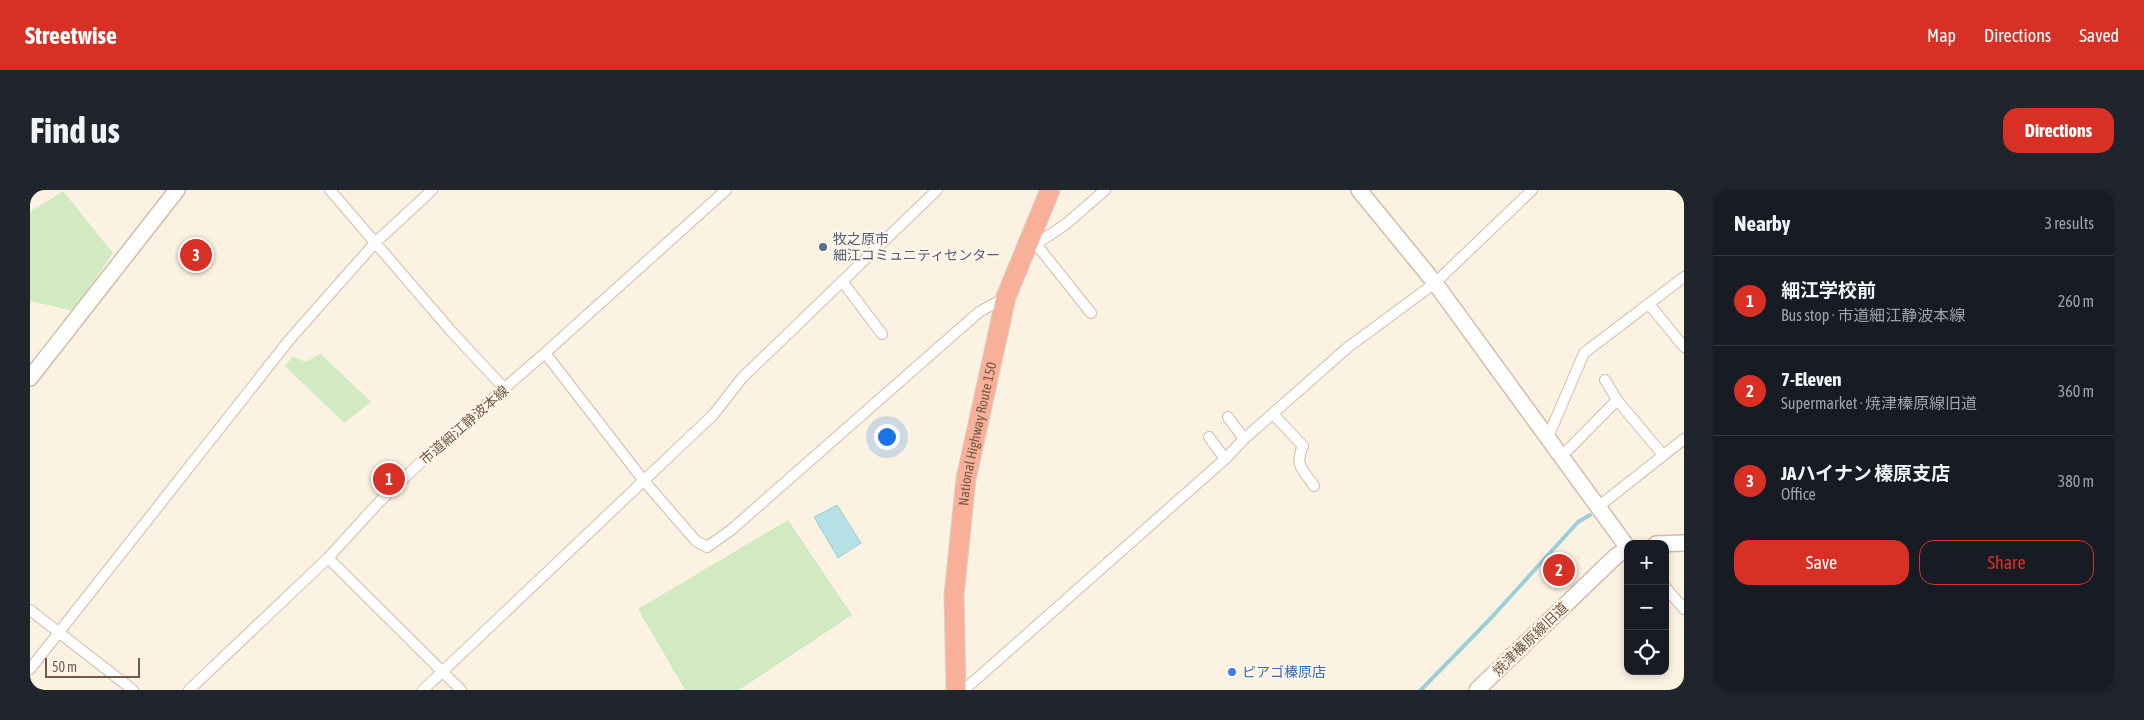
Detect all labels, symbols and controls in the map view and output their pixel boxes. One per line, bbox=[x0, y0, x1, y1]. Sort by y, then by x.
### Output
text: Streetwise bbox=[25, 22, 117, 49]
text: Map bbox=[1927, 25, 1956, 46]
text: Directions bbox=[1984, 25, 2051, 46]
text: Saved bbox=[2079, 25, 2119, 46]
button: Directions bbox=[2003, 108, 2114, 153]
text: Find us bbox=[30, 110, 120, 150]
text: Nearby bbox=[1734, 211, 1790, 235]
text: 3 results bbox=[2044, 214, 2094, 232]
place label: 牧之原市 細江コミュニティセンター bbox=[833, 231, 1000, 263]
pin: 3 bbox=[180, 236, 212, 274]
marker: 牧之原市 細江コミュニティセンター bbox=[817, 241, 829, 253]
text: 細江学校前 bbox=[1781, 279, 1876, 301]
text: 1 bbox=[1746, 292, 1754, 310]
text: 260 m bbox=[2058, 292, 2094, 310]
text: Bus stop · 市道細江静波本線 bbox=[1781, 306, 1965, 324]
street label: National Highway Route 150 bbox=[955, 360, 1000, 507]
text: 7-Eleven bbox=[1781, 368, 1842, 390]
street label: 市道細江静波本線 bbox=[416, 382, 512, 468]
text: 2 bbox=[1746, 382, 1754, 400]
text: 360 m bbox=[2058, 382, 2094, 400]
text: Supermarket · 焼津榛原線旧道 bbox=[1781, 394, 1977, 412]
your location bbox=[874, 424, 900, 450]
pin: 1 bbox=[373, 460, 405, 498]
text: JAハイナン 榛原支店 bbox=[1781, 462, 1950, 484]
text: 3 bbox=[1746, 472, 1754, 490]
text: 380 m bbox=[2058, 472, 2094, 490]
text: Office bbox=[1781, 485, 1816, 503]
map controls bbox=[1624, 540, 1669, 675]
button: + bbox=[1624, 540, 1669, 585]
button: Save bbox=[1734, 540, 1909, 585]
button: Share bbox=[1919, 540, 2094, 585]
pin: 2 bbox=[1543, 551, 1575, 589]
button: − bbox=[1624, 585, 1669, 630]
street label: 焼津榛原線旧道 bbox=[1489, 599, 1571, 679]
button: locate bbox=[1624, 630, 1669, 675]
scale bar bbox=[45, 655, 140, 678]
text: 50 m bbox=[52, 659, 77, 675]
place label: ピアゴ榛原店 bbox=[1242, 664, 1326, 680]
marker: ピアゴ榛原店 bbox=[1226, 666, 1238, 678]

